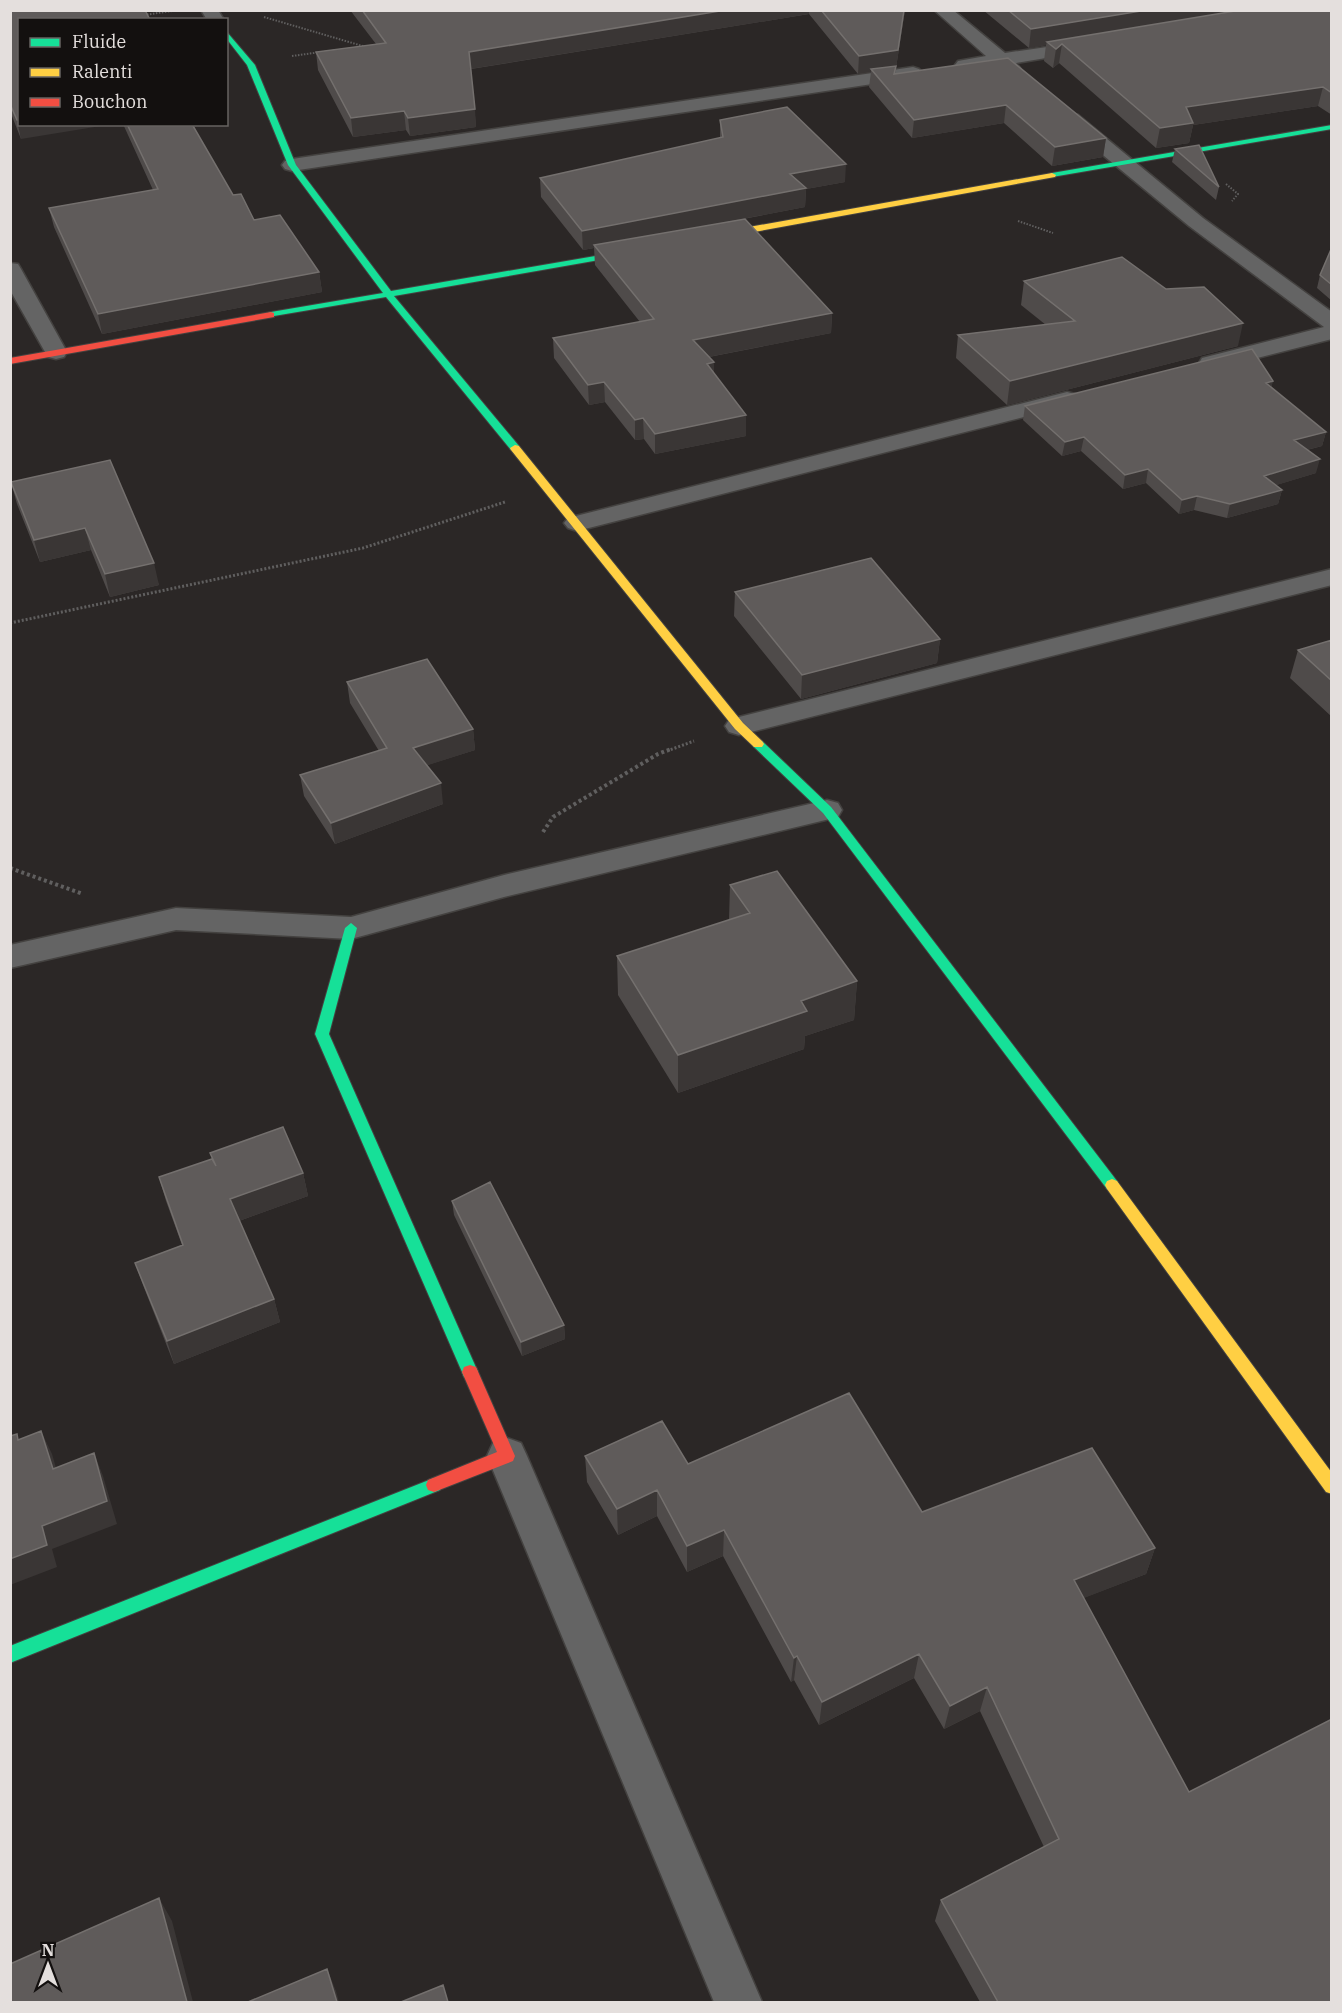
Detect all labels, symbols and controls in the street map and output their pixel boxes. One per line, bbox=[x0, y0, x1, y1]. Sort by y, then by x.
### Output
legend bbox=[18, 18, 228, 126]
text: Fluide bbox=[72, 30, 126, 53]
text: Ralenti bbox=[72, 60, 133, 83]
text: Bouchon bbox=[72, 90, 148, 113]
north arrow bbox=[18, 1935, 78, 1995]
text: N bbox=[42, 1940, 54, 1960]

